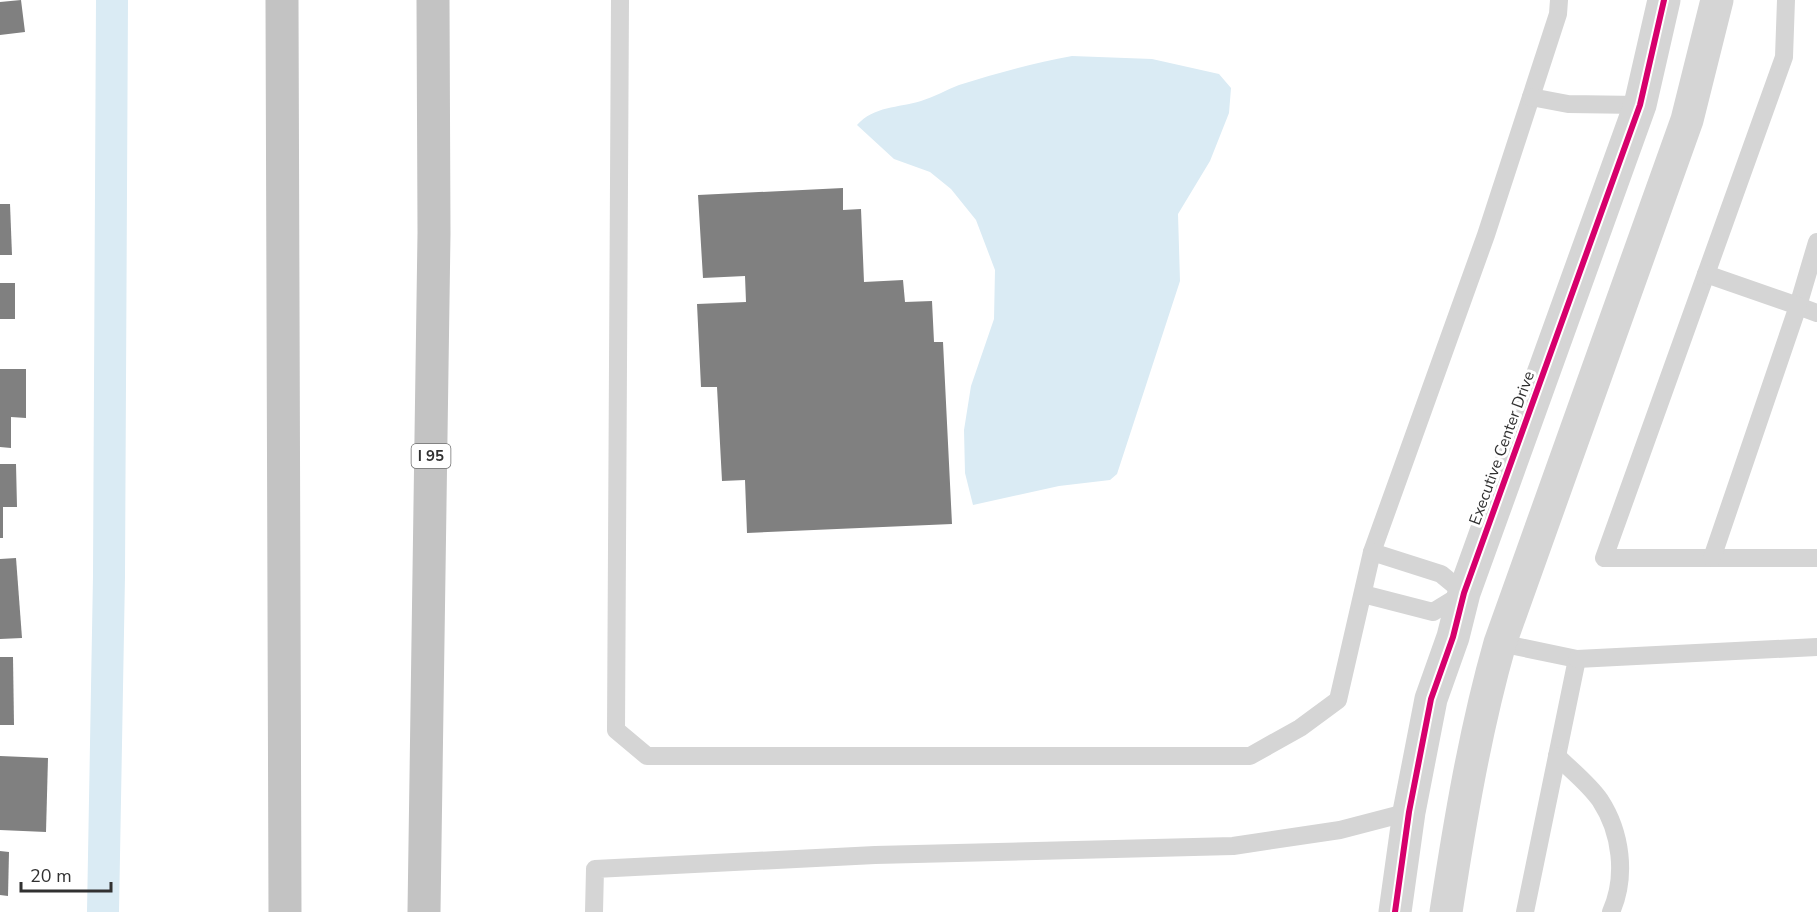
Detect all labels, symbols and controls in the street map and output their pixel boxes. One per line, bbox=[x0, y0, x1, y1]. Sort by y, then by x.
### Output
street label: Executive Center Drive bbox=[1464, 368, 1540, 528]
road number: I 95 bbox=[412, 444, 450, 468]
scale bar bbox=[21, 855, 111, 893]
text: 20 m bbox=[30, 864, 72, 888]

